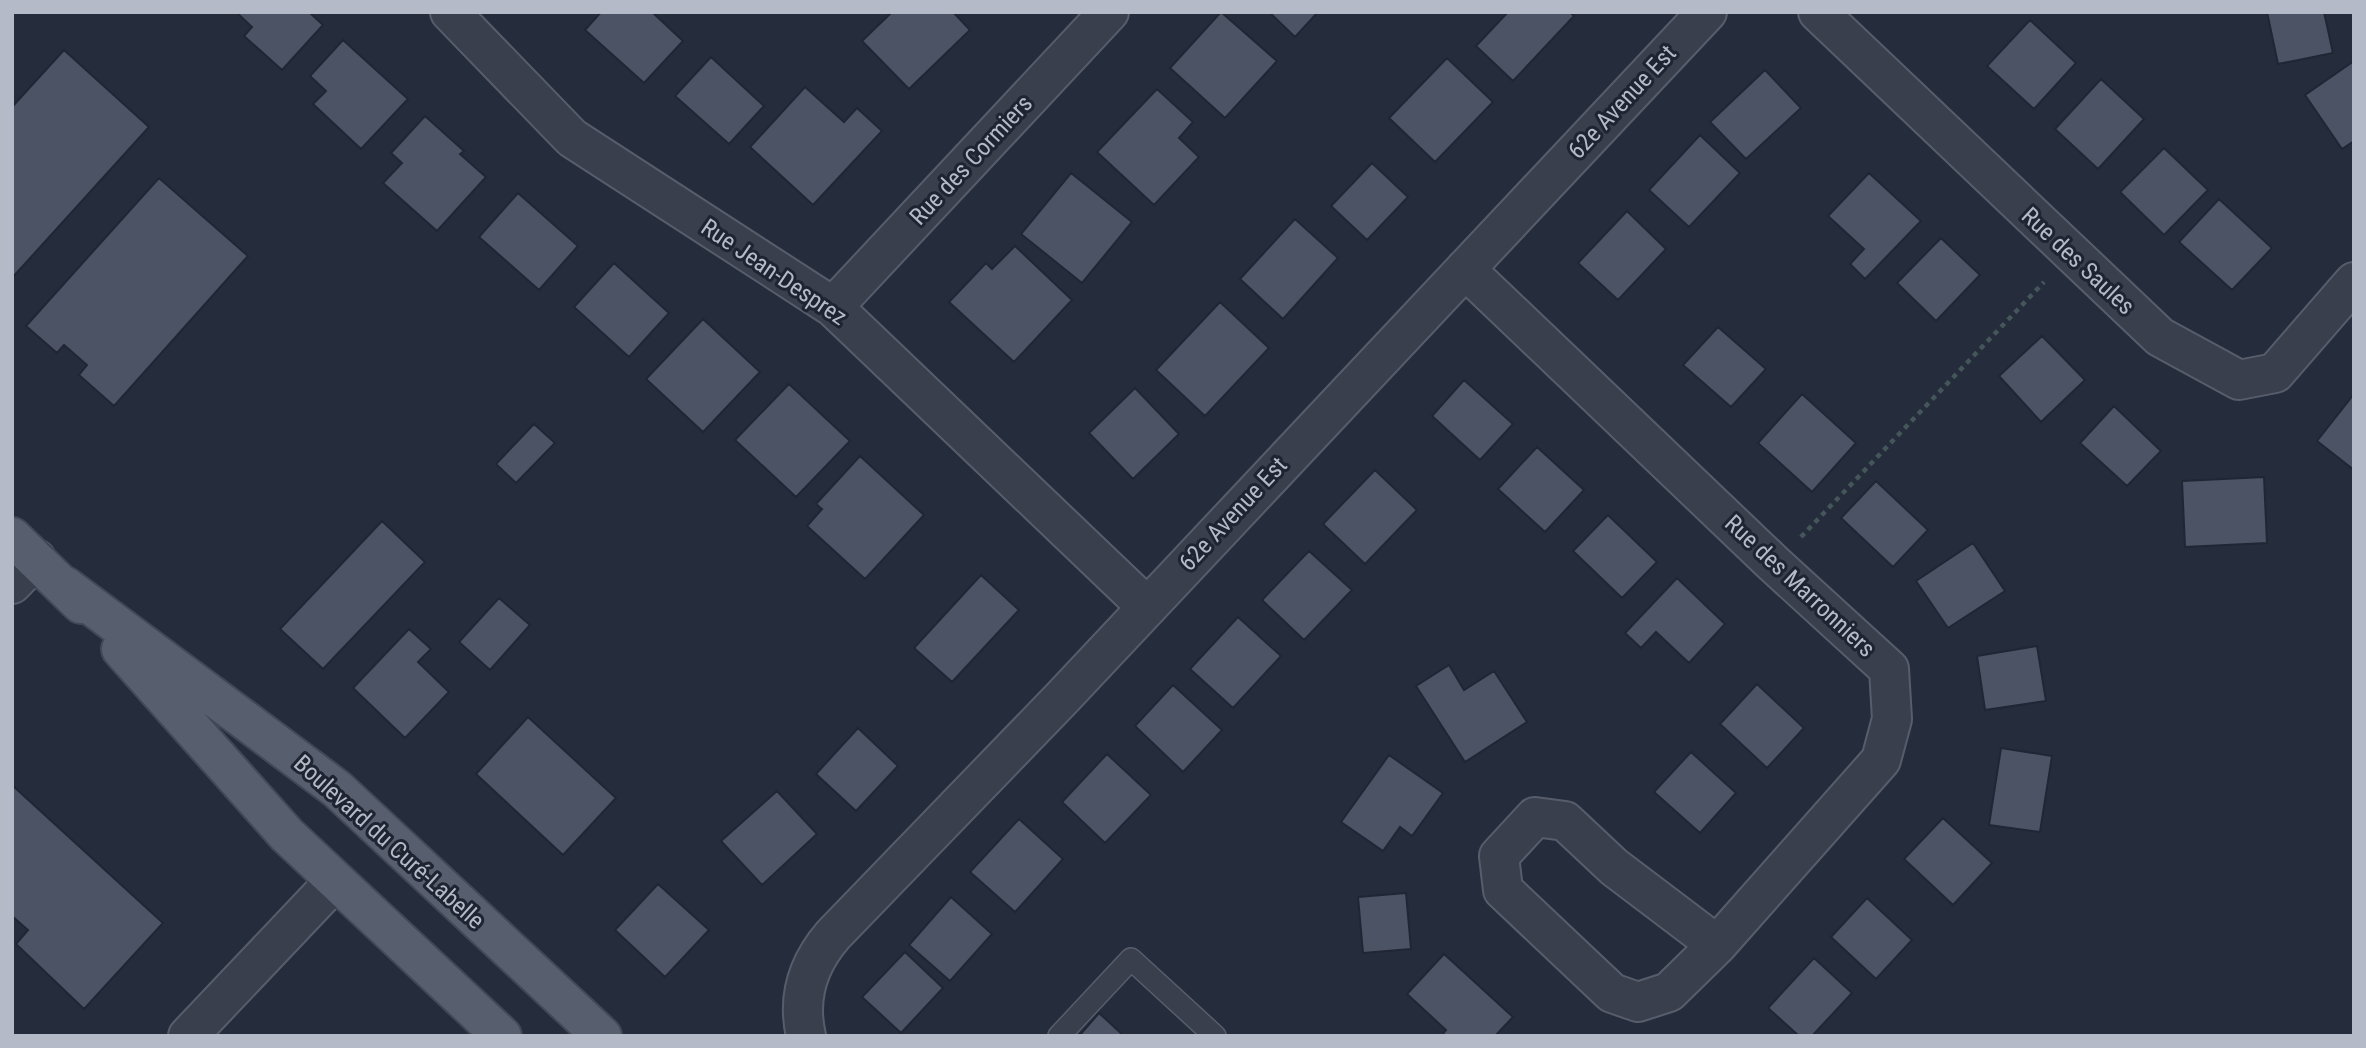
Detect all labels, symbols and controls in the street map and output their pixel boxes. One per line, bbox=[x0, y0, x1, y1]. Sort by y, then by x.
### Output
street label: 62e Avenue Est bbox=[1562, 39, 1682, 165]
street label: Rue des Cormiers bbox=[904, 89, 1038, 231]
street label: Rue des Saules bbox=[2016, 202, 2140, 320]
street label: Rue Jean-Desprez bbox=[696, 213, 852, 331]
street label: 62e Avenue Est bbox=[1173, 451, 1293, 577]
street label: Rue des Marronniers bbox=[1719, 509, 1881, 663]
street label: Boulevard du Curé-Labelle bbox=[288, 749, 490, 935]

